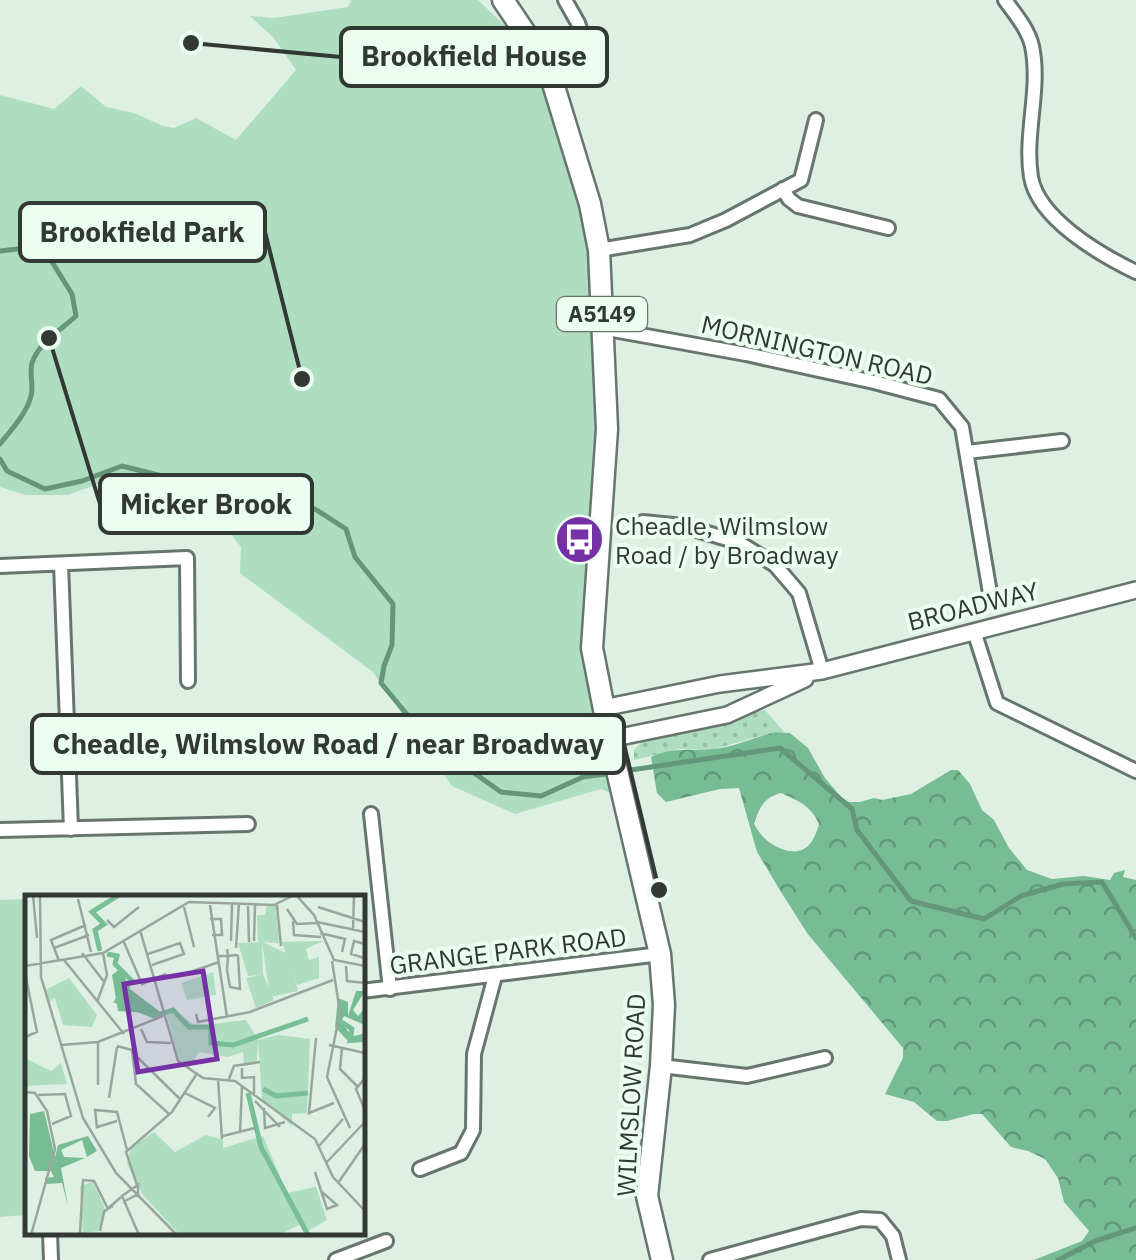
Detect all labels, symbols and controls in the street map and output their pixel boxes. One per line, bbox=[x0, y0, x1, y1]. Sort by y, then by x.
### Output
callout: Brookfield House bbox=[341, 28, 607, 86]
text: Brookfield House bbox=[361, 37, 587, 74]
callout: Brookfield Park bbox=[20, 203, 265, 261]
text: Brookfield Park bbox=[40, 213, 245, 250]
road number: A5149 bbox=[557, 297, 647, 331]
street label: MORNINGTON ROAD bbox=[698, 307, 936, 392]
callout: Micker Brook bbox=[100, 475, 312, 533]
text: Micker Brook bbox=[120, 485, 293, 522]
place label: Cheadle, Wilmslow Road / by Broadway bbox=[615, 509, 839, 571]
bus stop icon: Cheadle, Wilmslow Road / by Broadway bbox=[554, 514, 606, 566]
street label: BROADWAY bbox=[904, 573, 1042, 638]
callout: Cheadle, Wilmslow Road / near Broadway bbox=[32, 715, 624, 773]
text: Cheadle, Wilmslow Road / near Broadway bbox=[52, 725, 604, 762]
inset map bbox=[25, 895, 365, 1235]
street label: GRANGE PARK ROAD bbox=[388, 920, 628, 981]
street label: WILMSLOW ROAD bbox=[609, 993, 652, 1197]

